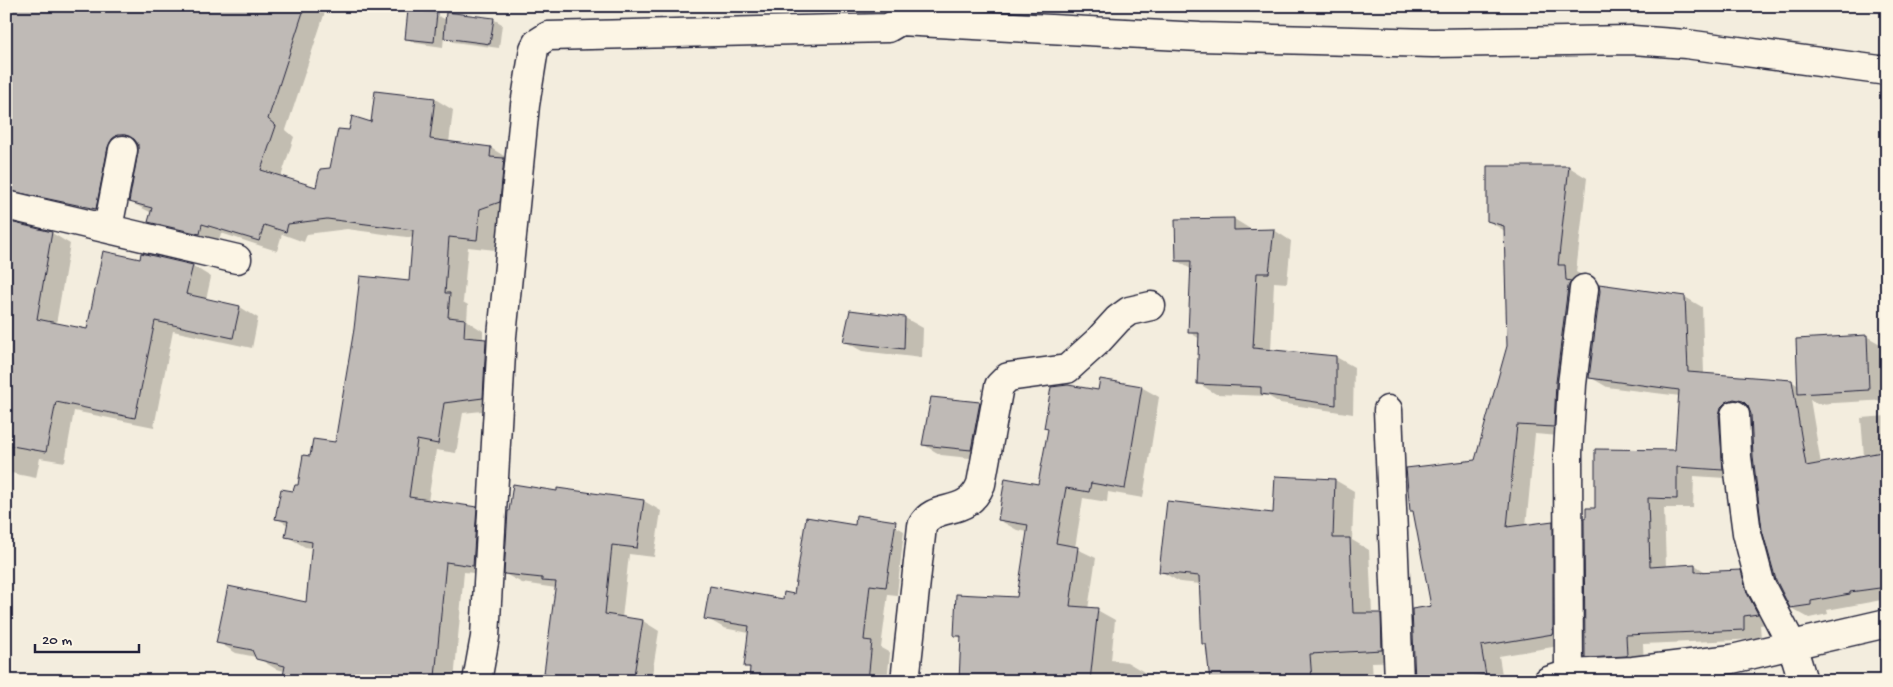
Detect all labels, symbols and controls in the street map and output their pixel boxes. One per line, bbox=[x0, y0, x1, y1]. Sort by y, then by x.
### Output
scale bar bbox=[35, 622, 139, 654]
text: 20 m bbox=[42, 632, 72, 650]

